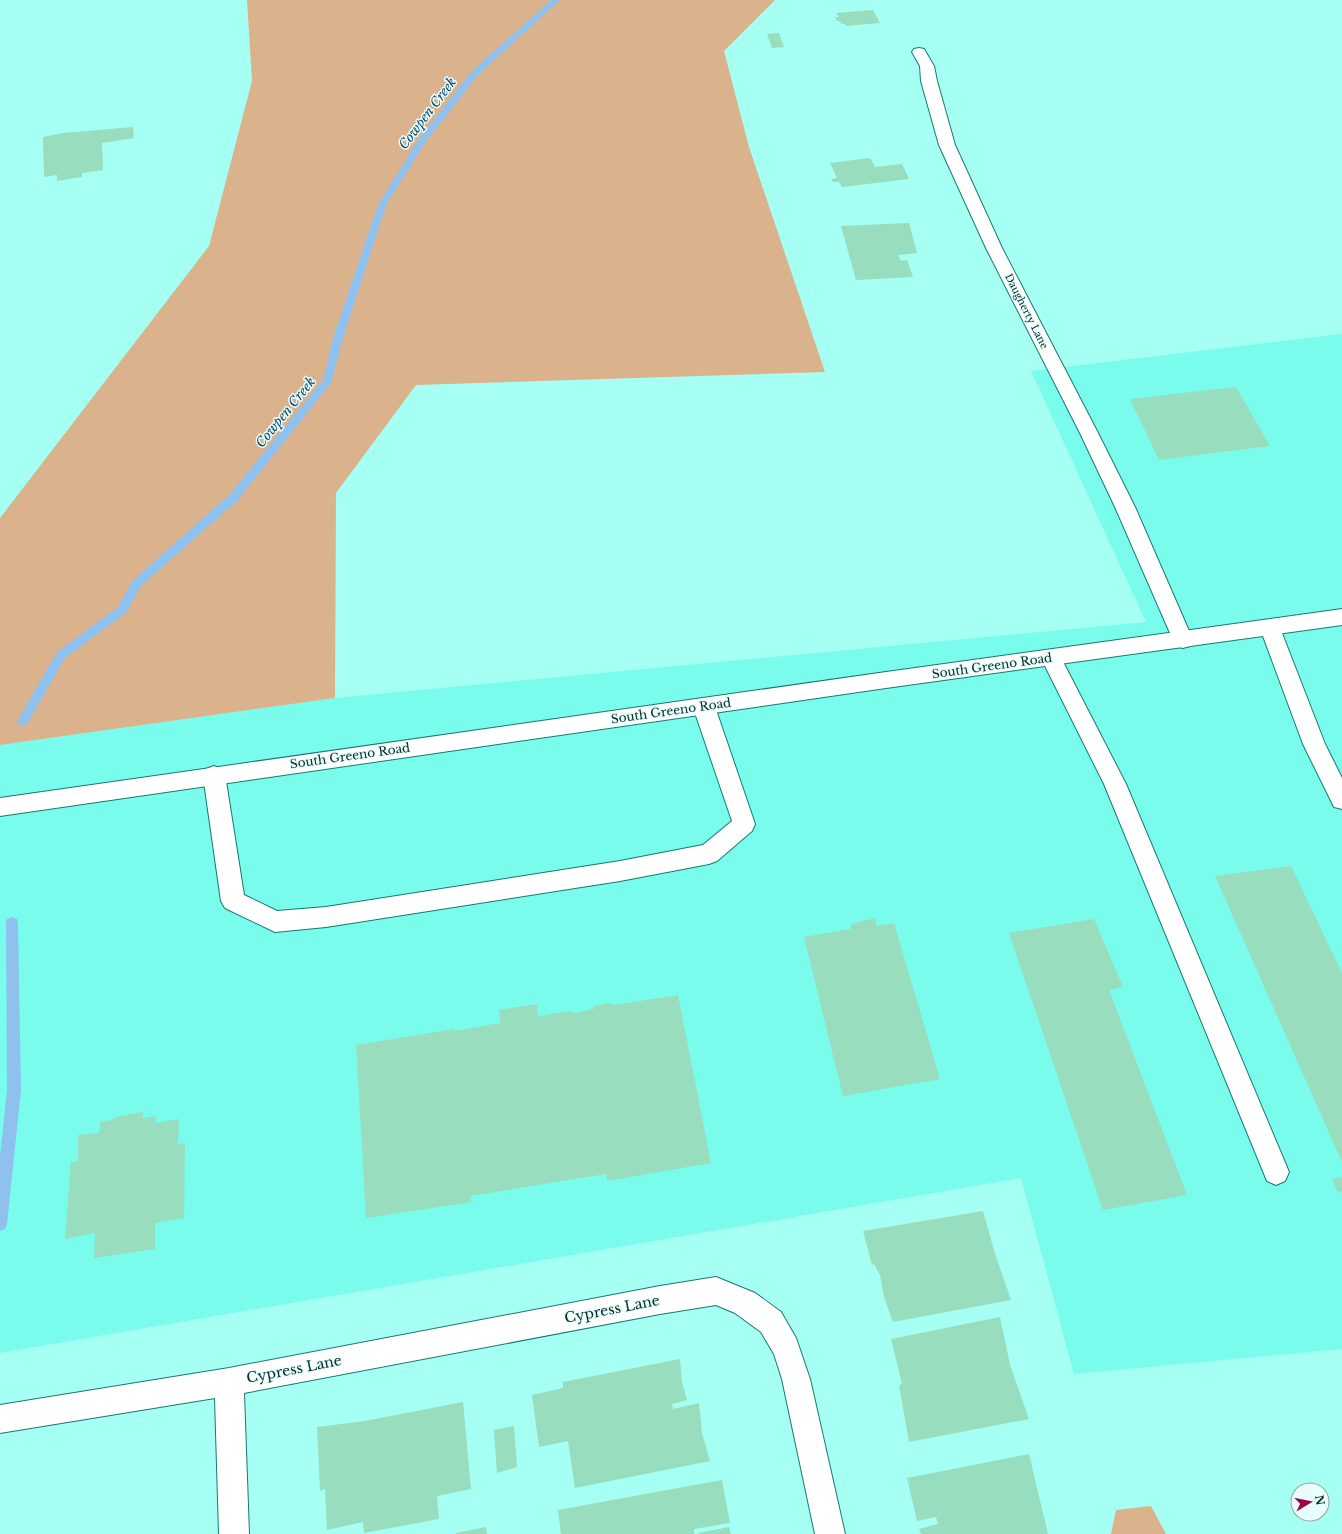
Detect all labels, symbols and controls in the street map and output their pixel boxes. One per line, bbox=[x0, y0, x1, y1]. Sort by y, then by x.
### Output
water label: Cowpen Creek bbox=[395, 74, 460, 153]
street label: Daugherty Lane bbox=[1002, 271, 1051, 351]
water label: Cowpen Creek bbox=[252, 373, 319, 451]
street label: South Greeno Road bbox=[931, 650, 1053, 681]
street label: South Greeno Road bbox=[610, 695, 732, 726]
street label: South Greeno Road bbox=[289, 740, 411, 771]
street label: Cypress Lane bbox=[563, 1291, 661, 1327]
street label: Cypress Lane bbox=[245, 1351, 343, 1387]
north arrow bbox=[1290, 1482, 1330, 1522]
text: N bbox=[1312, 1494, 1328, 1507]

